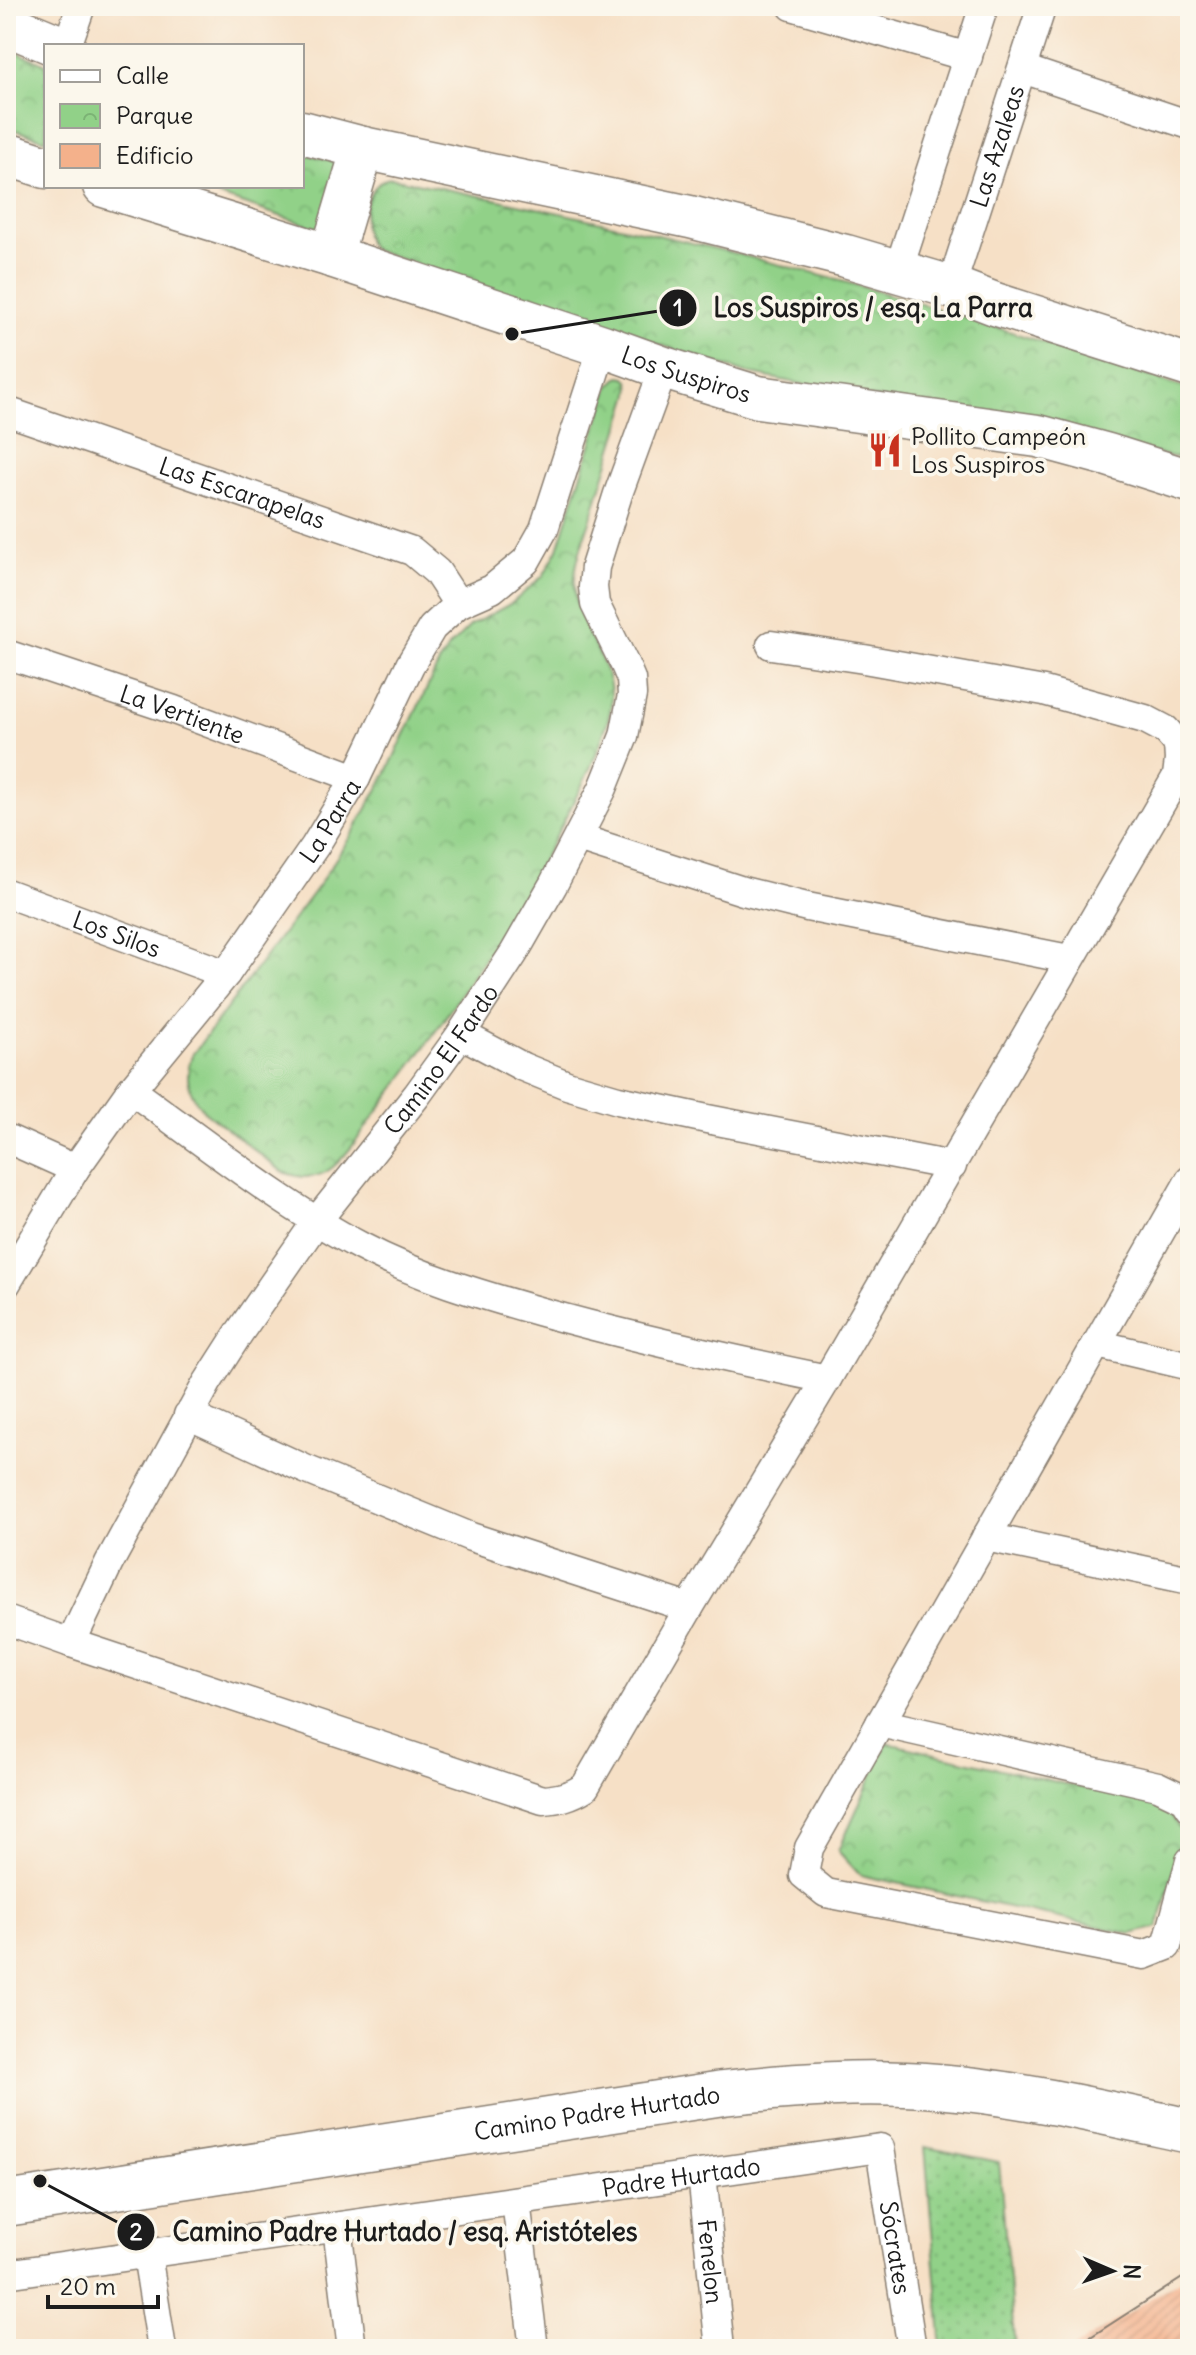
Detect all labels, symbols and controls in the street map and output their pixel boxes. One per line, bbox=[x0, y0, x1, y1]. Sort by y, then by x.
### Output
legend bbox=[44, 44, 304, 188]
text: Calle bbox=[116, 60, 169, 90]
street label: Las Azaleas bbox=[963, 81, 1030, 211]
text: Parque bbox=[116, 100, 193, 130]
text: Edificio bbox=[116, 140, 194, 170]
callout: Los Suspiros / esq. La Parra bbox=[658, 283, 1049, 333]
text: Los Suspiros / esq. La Parra bbox=[713, 291, 1033, 324]
text: 1 bbox=[673, 292, 683, 322]
street label: Los Suspiros bbox=[617, 339, 755, 409]
place label: Pollito Campeón Los Suspiros bbox=[911, 421, 1086, 479]
restaurant icon: Pollito Campeón Los Suspiros bbox=[866, 431, 904, 469]
street label: Las Escarapelas bbox=[155, 450, 329, 535]
street label: La Vertiente bbox=[116, 678, 248, 750]
street label: La Parra bbox=[293, 773, 367, 869]
street label: Los Silos bbox=[69, 904, 165, 964]
street label: Camino El Fardo bbox=[377, 979, 504, 1140]
street label: Camino Padre Hurtado bbox=[472, 2079, 722, 2146]
street label: Padre Hurtado bbox=[600, 2150, 762, 2203]
street label: Sócrates bbox=[874, 2199, 918, 2296]
callout: Camino Padre Hurtado / esq. Aristóteles bbox=[116, 2207, 653, 2257]
text: Camino Padre Hurtado / esq. Aristóteles bbox=[172, 2215, 638, 2248]
text: 2 bbox=[129, 2216, 143, 2246]
street label: Fenelon bbox=[692, 2218, 730, 2305]
north arrow bbox=[1072, 2231, 1152, 2311]
scale bar bbox=[48, 2259, 158, 2309]
text: N bbox=[1118, 2264, 1146, 2280]
text: 20 m bbox=[60, 2271, 116, 2301]

